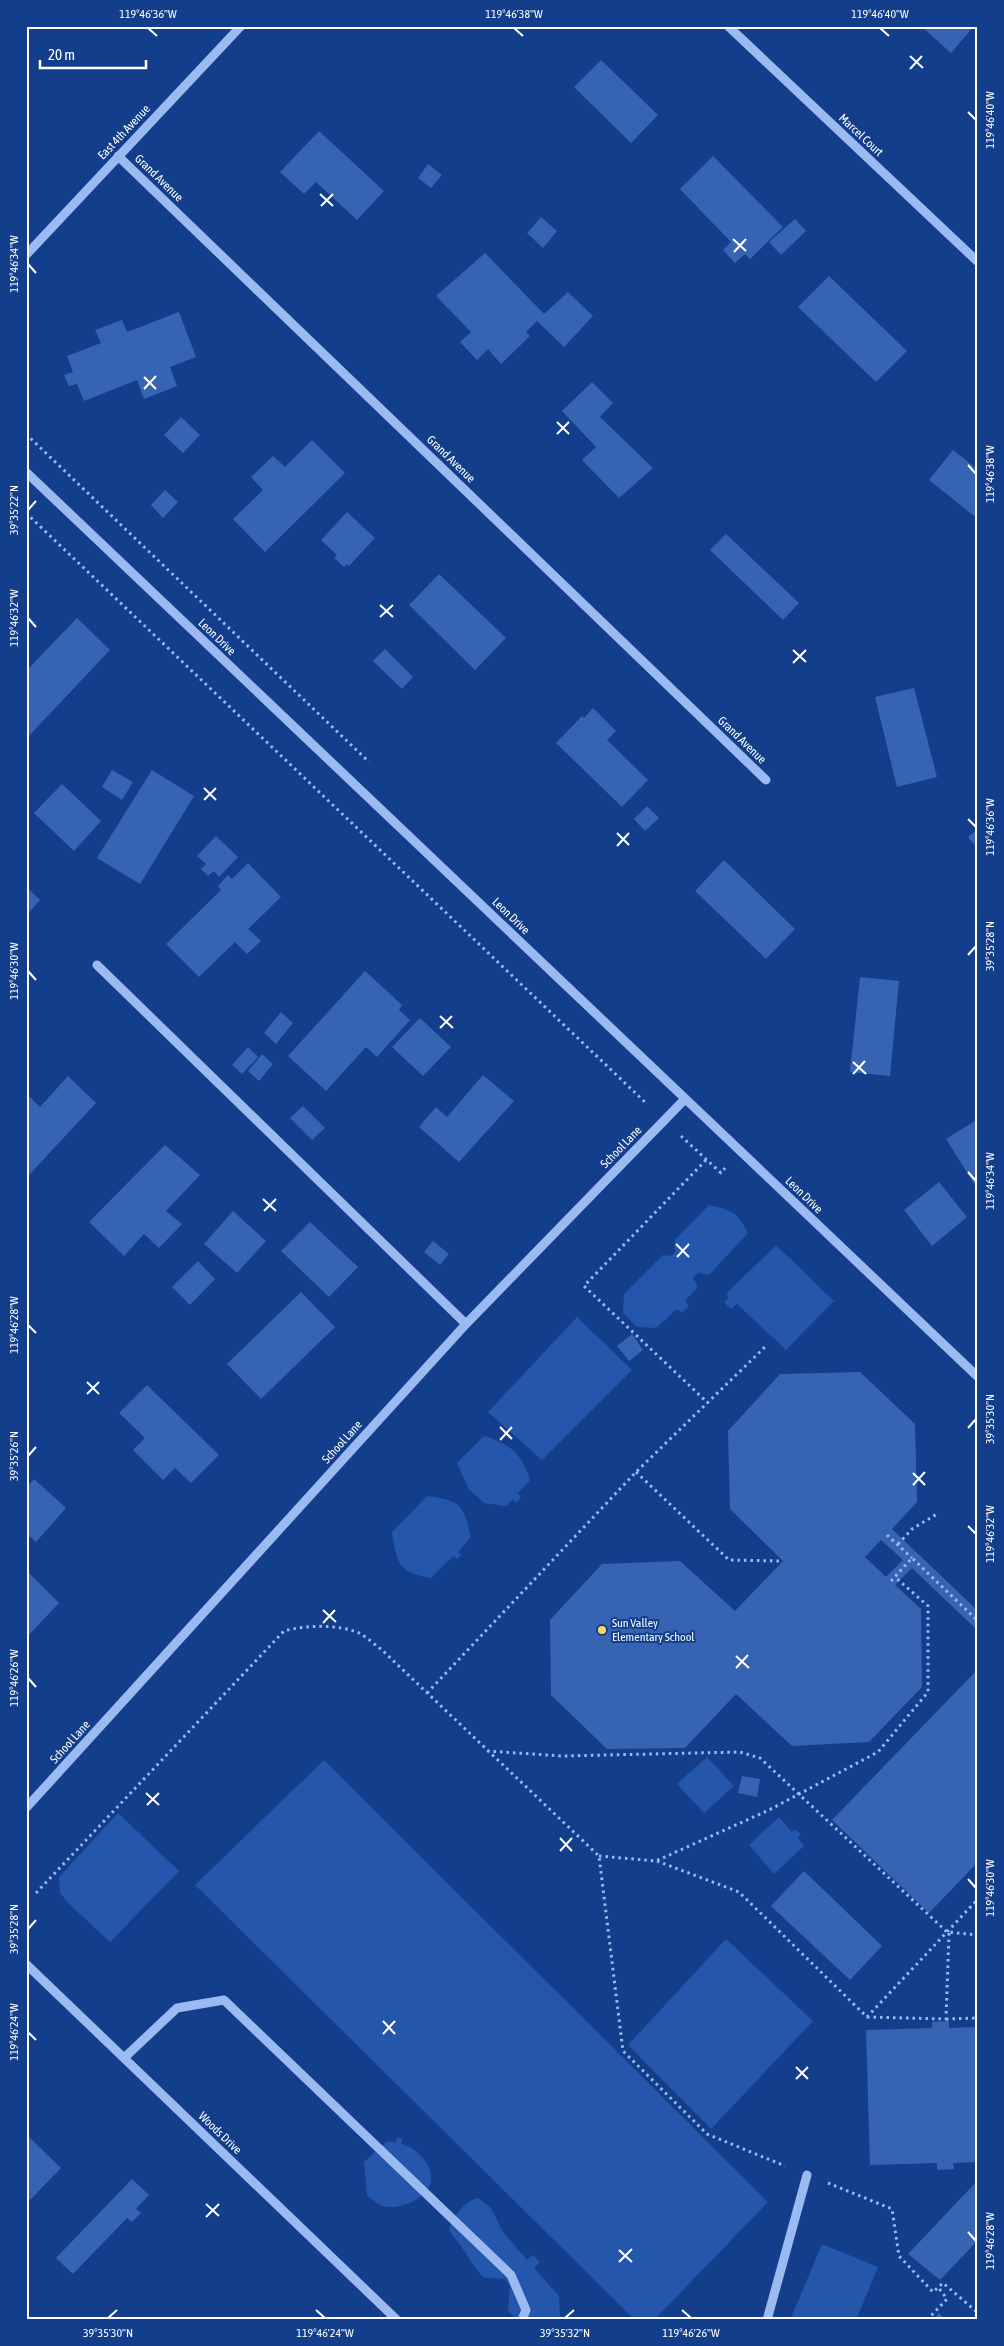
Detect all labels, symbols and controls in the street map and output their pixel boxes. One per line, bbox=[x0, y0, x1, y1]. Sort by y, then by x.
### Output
text: 119°46'36"W bbox=[119, 7, 177, 21]
text: 119°46'38"W bbox=[485, 7, 543, 21]
text: 119°46'40"W bbox=[851, 7, 909, 21]
scale bar bbox=[40, 38, 146, 70]
text: 20 m bbox=[48, 46, 75, 63]
text: 119°46'40"W bbox=[983, 91, 997, 149]
street label: East 4th Avenue bbox=[95, 102, 153, 162]
street label: Marcel Court bbox=[836, 111, 886, 159]
street label: Grand Avenue bbox=[132, 152, 186, 204]
text: 119°46'34"W bbox=[7, 235, 21, 293]
street label: Grand Avenue bbox=[424, 433, 478, 485]
text: 119°46'38"W bbox=[983, 445, 997, 503]
text: 39°35'22"N bbox=[7, 485, 21, 535]
text: 119°46'32"W bbox=[7, 589, 21, 647]
street label: Leon Drive bbox=[195, 616, 239, 658]
street label: Grand Avenue bbox=[715, 714, 769, 766]
text: 119°46'36"W bbox=[983, 798, 997, 856]
street label: Leon Drive bbox=[489, 895, 533, 937]
text: 39°35'28"N bbox=[983, 921, 997, 971]
text: 119°46'30"W bbox=[7, 942, 21, 1000]
street label: School Lane bbox=[598, 1123, 644, 1171]
text: 119°46'34"W bbox=[983, 1152, 997, 1210]
street label: Leon Drive bbox=[782, 1174, 826, 1216]
text: 119°46'28"W bbox=[7, 1296, 21, 1354]
text: 39°35'30"N bbox=[983, 1394, 997, 1444]
street label: School Lane bbox=[319, 1418, 365, 1466]
text: 39°35'26"N bbox=[7, 1431, 21, 1481]
text: 119°46'32"W bbox=[983, 1505, 997, 1563]
place label: Sun Valley Elementary School bbox=[612, 1616, 695, 1644]
marker: Sun Valley Elementary School bbox=[596, 1624, 608, 1636]
text: 119°46'26"W bbox=[7, 1649, 21, 1707]
street label: School Lane bbox=[47, 1718, 93, 1766]
text: 119°46'30"W bbox=[983, 1859, 997, 1917]
text: 39°35'28"N bbox=[7, 1904, 21, 1954]
text: 119°46'24"W bbox=[7, 2003, 21, 2061]
street label: Woods Drive bbox=[196, 2109, 244, 2157]
text: 119°46'28"W bbox=[983, 2212, 997, 2270]
text: 39°35'30"N bbox=[83, 2326, 133, 2340]
text: 119°46'24"W bbox=[296, 2326, 354, 2340]
text: 39°35'32"N bbox=[540, 2326, 590, 2340]
text: 119°46'26"W bbox=[662, 2326, 720, 2340]

